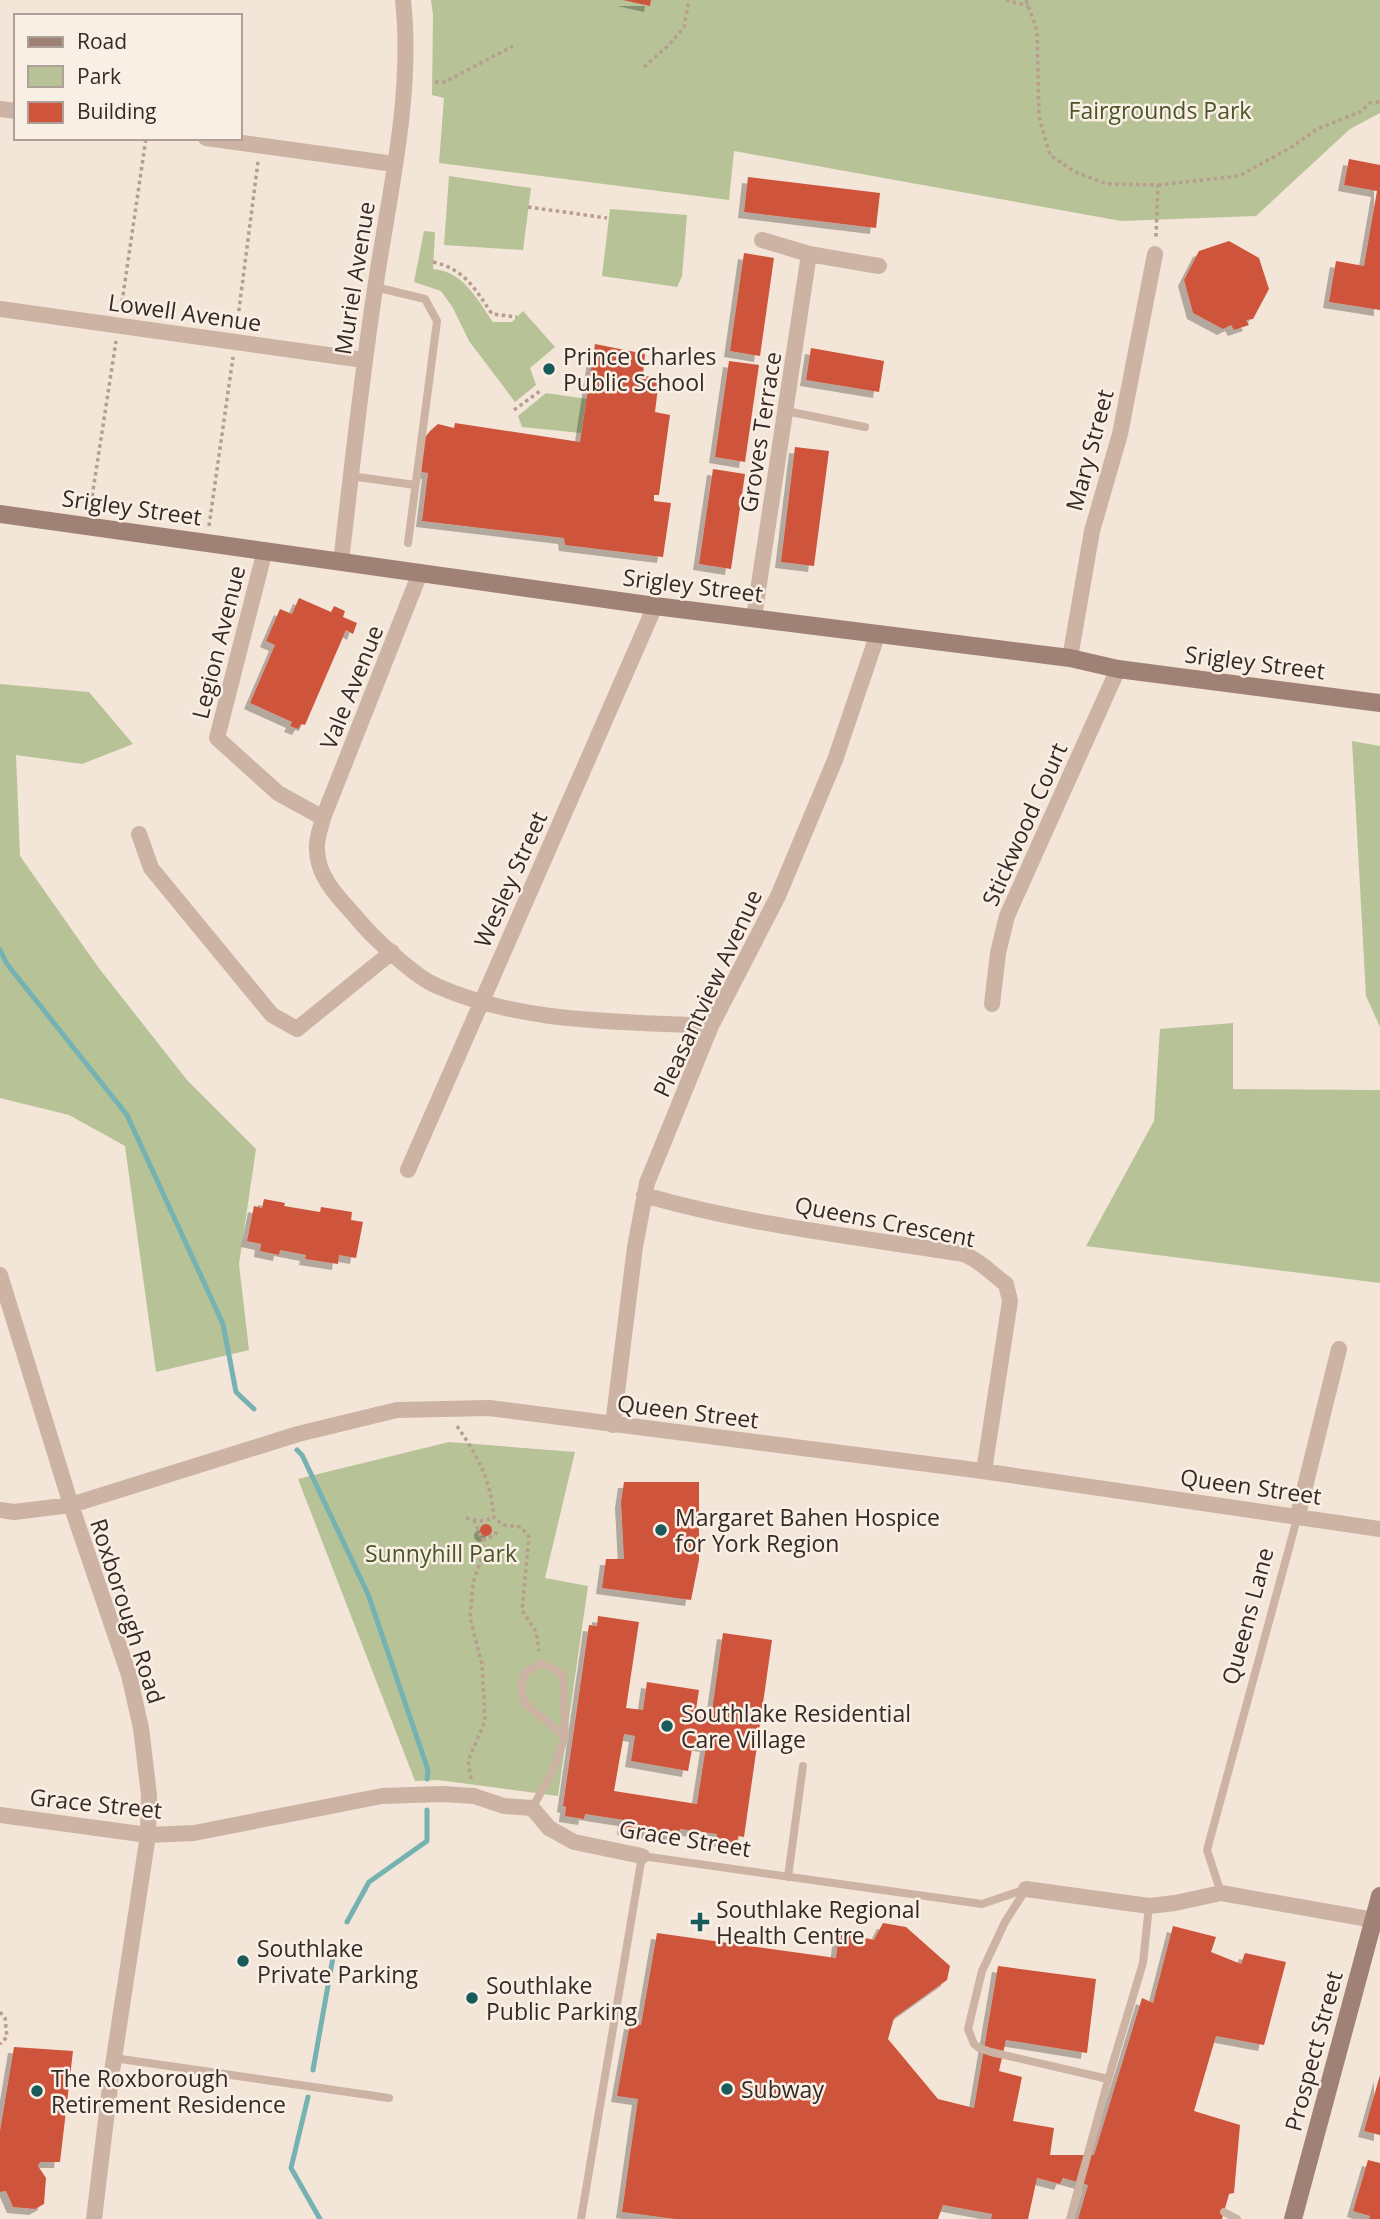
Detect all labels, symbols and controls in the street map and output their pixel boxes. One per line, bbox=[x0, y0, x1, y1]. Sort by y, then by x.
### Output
legend bbox=[14, 14, 242, 140]
text: Road bbox=[77, 27, 127, 55]
text: Park bbox=[77, 62, 121, 90]
park label: Fairgrounds Park bbox=[1069, 94, 1251, 126]
text: Building bbox=[77, 97, 156, 125]
street label: Muriel Avenue bbox=[326, 199, 382, 357]
street label: Lowell Avenue bbox=[106, 285, 264, 339]
place label: Prince Charles Public School bbox=[563, 340, 717, 398]
street label: Groves Terrace bbox=[731, 349, 789, 515]
marker: Prince Charles Public School bbox=[541, 361, 557, 377]
street label: Mary Street bbox=[1057, 386, 1121, 514]
street label: Srigley Street bbox=[60, 481, 204, 533]
street label: Srigley Street bbox=[621, 561, 765, 609]
street label: Legion Avenue bbox=[183, 562, 253, 722]
street label: Vale Avenue bbox=[312, 620, 390, 754]
street label: Srigley Street bbox=[1183, 638, 1327, 686]
street label: Stickwood Court bbox=[974, 737, 1074, 911]
street label: Wesley Street bbox=[466, 806, 554, 952]
street label: Pleasantview Avenue bbox=[645, 884, 769, 1102]
street label: Queens Crescent bbox=[792, 1188, 978, 1254]
street label: Queen Street bbox=[616, 1386, 760, 1436]
street label: Queen Street bbox=[1178, 1460, 1324, 1512]
place label: Margaret Bahen Hospice for York Region bbox=[675, 1501, 940, 1559]
street label: Roxborough Road bbox=[83, 1514, 173, 1708]
marker: Margaret Bahen Hospice for York Region bbox=[653, 1522, 669, 1538]
park label: Sunnyhill Park bbox=[365, 1537, 517, 1569]
street label: Queens Lane bbox=[1213, 1544, 1281, 1688]
place label: Southlake Residential Care Village bbox=[681, 1697, 911, 1755]
marker: Southlake Residential Care Village bbox=[659, 1718, 675, 1734]
street label: Grace Street bbox=[28, 1780, 164, 1826]
street label: Grace Street bbox=[617, 1812, 753, 1864]
place label: Southlake Regional Health Centre bbox=[716, 1893, 920, 1951]
marker: Southlake Regional Health Centre bbox=[690, 1912, 710, 1932]
place label: Southlake Private Parking bbox=[257, 1932, 418, 1990]
marker: Southlake Private Parking bbox=[235, 1953, 251, 1969]
street label: Prospect Street bbox=[1276, 1967, 1350, 2135]
place label: Southlake Public Parking bbox=[486, 1969, 638, 2027]
marker: Southlake Public Parking bbox=[464, 1990, 480, 2006]
place label: The Roxborough Retirement Residence bbox=[51, 2062, 286, 2120]
place label: Subway bbox=[741, 2073, 824, 2105]
marker: Subway bbox=[719, 2081, 735, 2097]
marker: The Roxborough Retirement Residence bbox=[29, 2083, 45, 2099]

